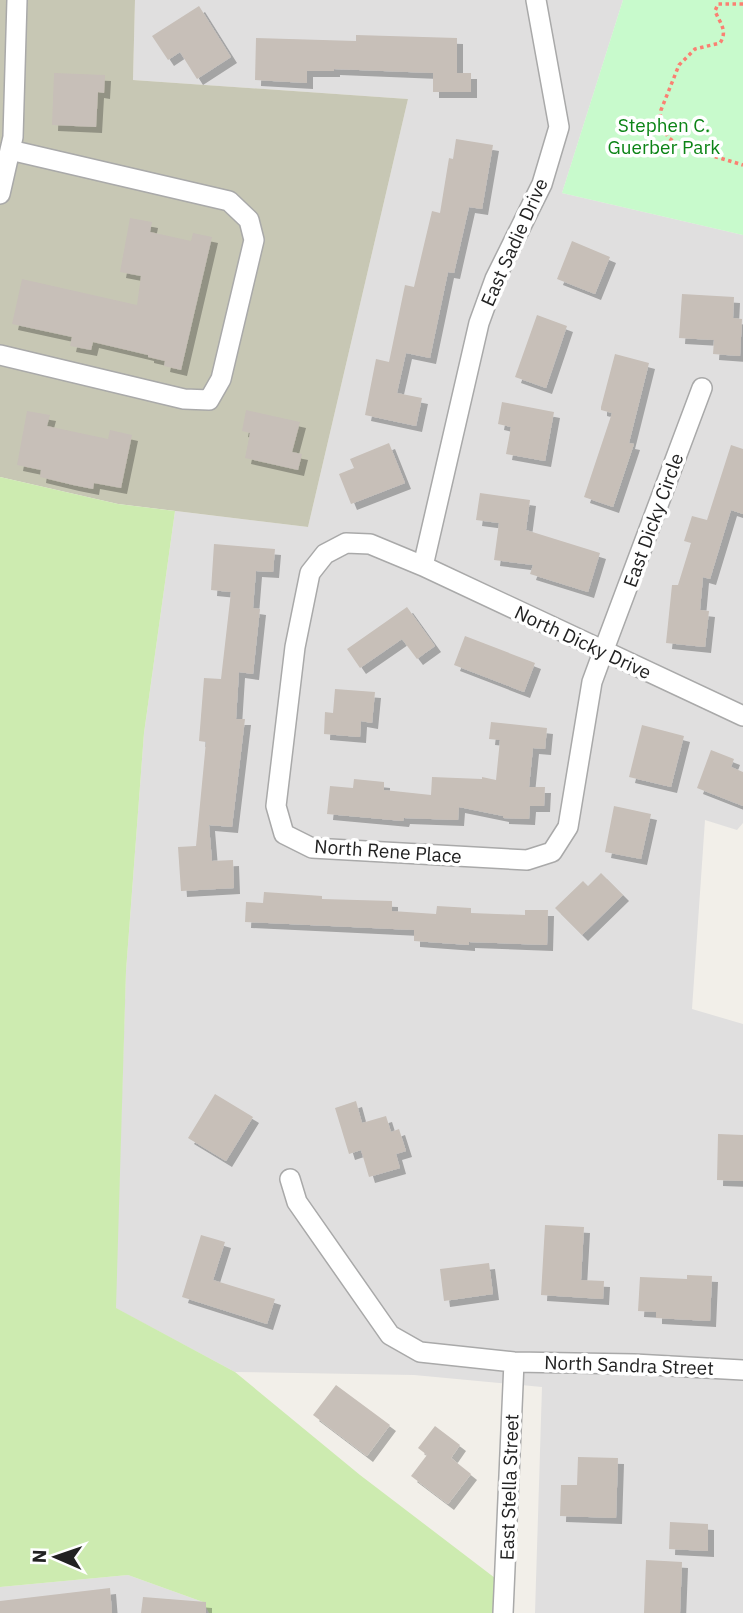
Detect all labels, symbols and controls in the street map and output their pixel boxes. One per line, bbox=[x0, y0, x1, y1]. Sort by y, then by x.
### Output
park label: Stephen C. Guerber Park bbox=[608, 113, 720, 159]
street label: East Sadie Drive bbox=[475, 174, 553, 310]
street label: East Dicky Circle bbox=[618, 450, 688, 590]
street label: North Dicky Drive bbox=[511, 600, 655, 684]
street label: North Rene Place bbox=[313, 834, 463, 868]
street label: North Sandra Street bbox=[544, 1350, 714, 1380]
street label: East Stella Street bbox=[494, 1413, 524, 1561]
north arrow bbox=[21, 1522, 91, 1592]
text: N bbox=[27, 1549, 51, 1564]

